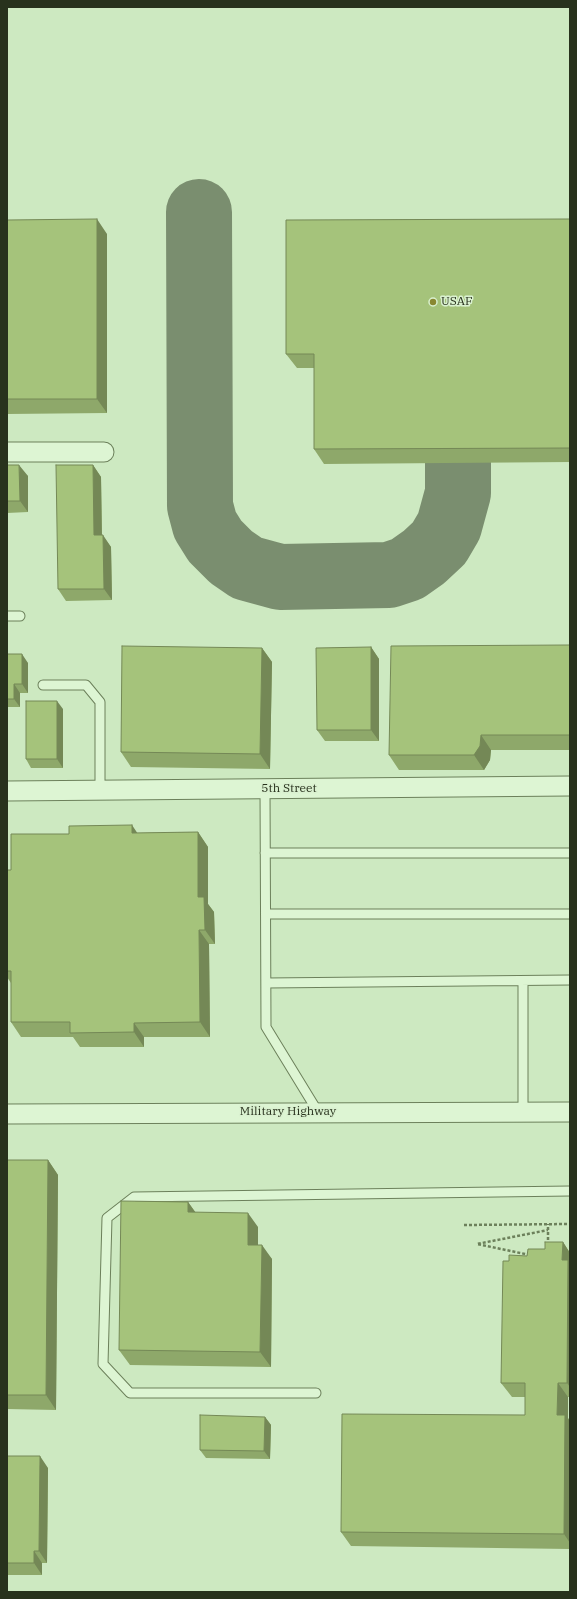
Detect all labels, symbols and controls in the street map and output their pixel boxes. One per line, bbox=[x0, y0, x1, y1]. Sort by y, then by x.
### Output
place label: USAF bbox=[441, 295, 472, 309]
marker: USAF bbox=[428, 297, 438, 307]
street label: 5th Street bbox=[261, 782, 317, 796]
street label: Military Highway bbox=[240, 1105, 336, 1119]

